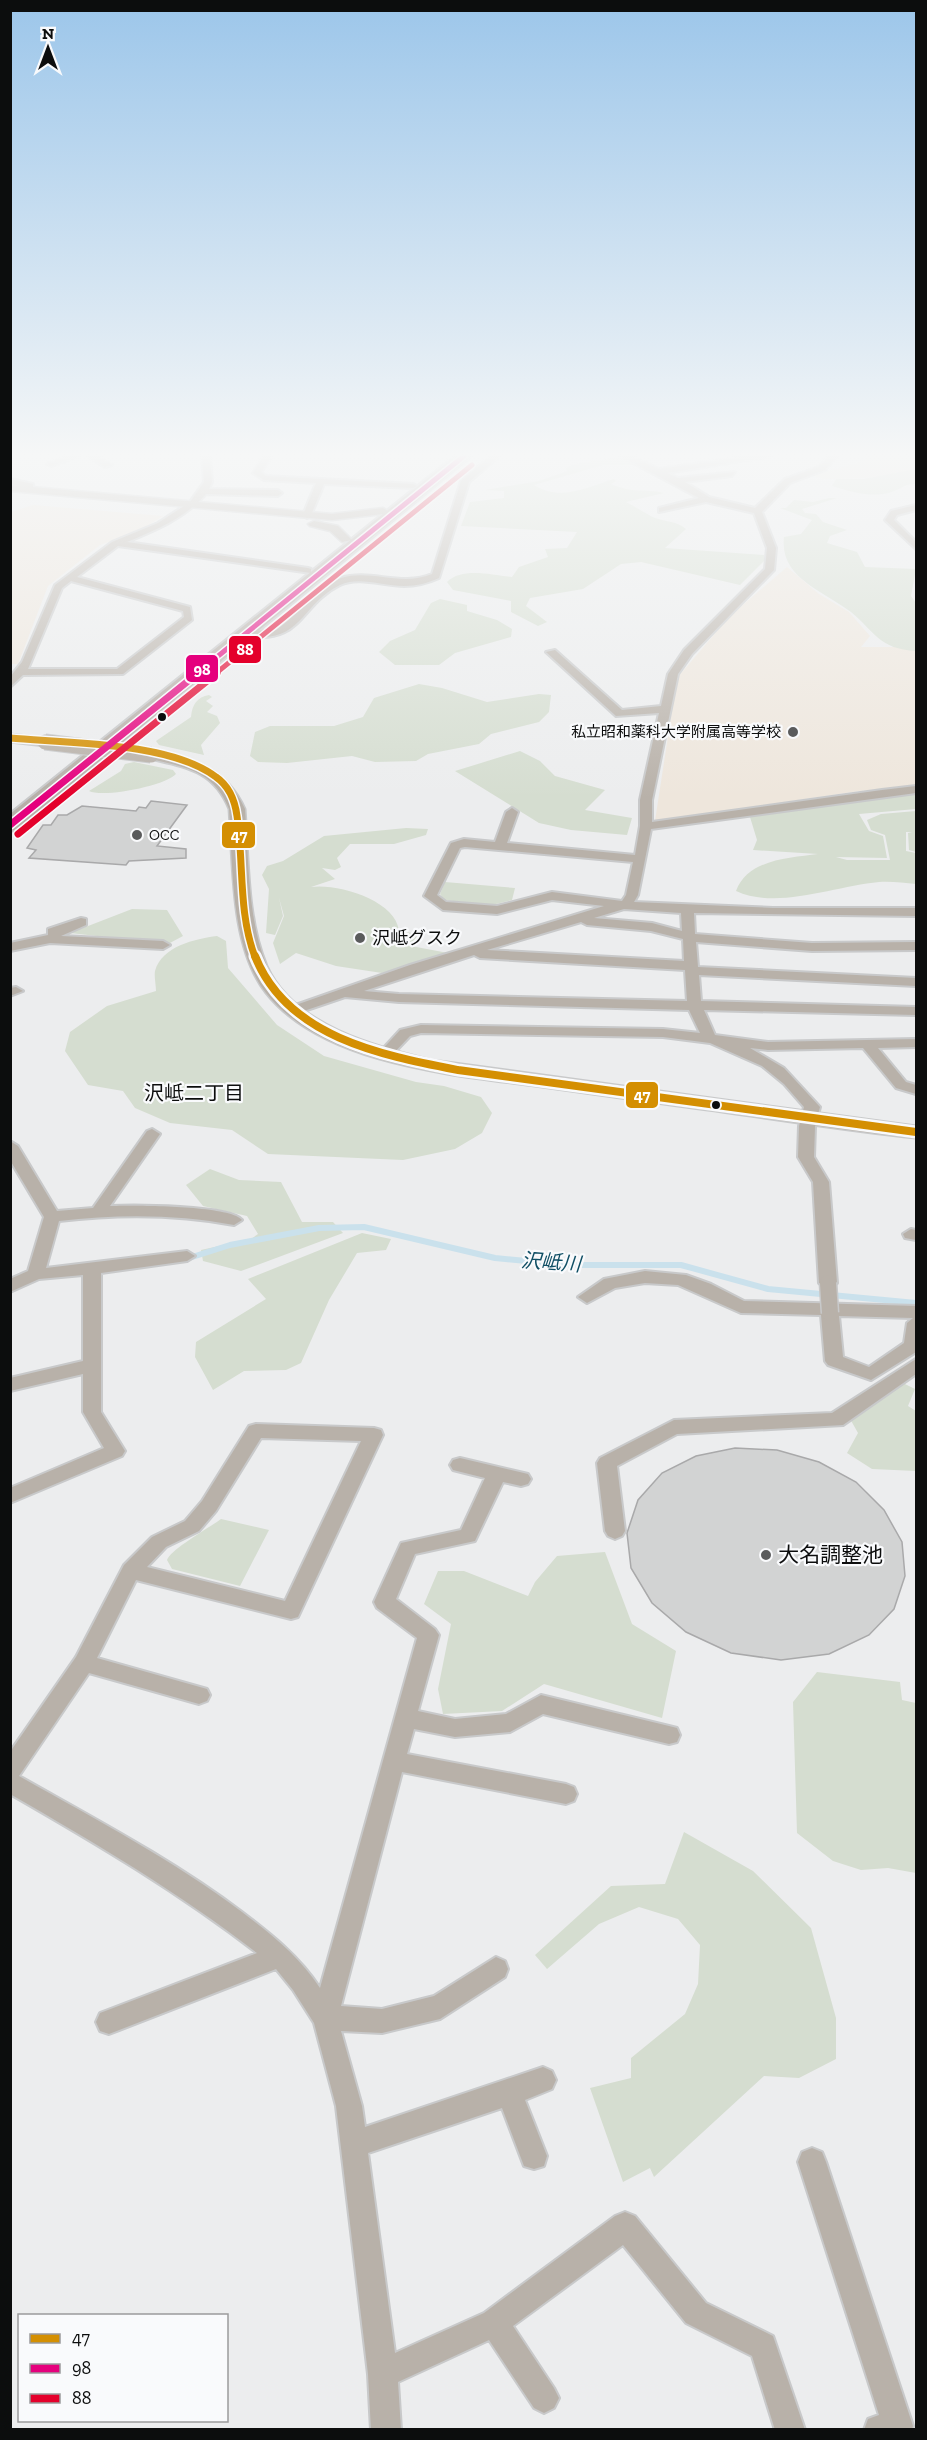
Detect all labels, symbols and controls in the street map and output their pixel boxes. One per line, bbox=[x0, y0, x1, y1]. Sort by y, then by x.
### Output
north arrow bbox=[18, 18, 78, 78]
text: N bbox=[42, 24, 54, 43]
line badge: 88 bbox=[228, 635, 262, 664]
text: 88 bbox=[236, 640, 254, 659]
line badge: 98 bbox=[185, 654, 219, 683]
text: 98 bbox=[193, 660, 211, 679]
unlabelled marker bbox=[156, 711, 168, 723]
place label: 私立昭和薬科大学附属高等学校 bbox=[571, 723, 781, 741]
marker: 私立昭和薬科大学附属高等学校 bbox=[786, 725, 800, 739]
line badge: 47 bbox=[221, 821, 256, 849]
place label: OCC bbox=[149, 826, 179, 844]
text: 47 bbox=[231, 826, 247, 845]
marker: OCC bbox=[130, 828, 144, 842]
place label: 沢岻グスク bbox=[372, 927, 462, 949]
marker: 沢岻グスク bbox=[353, 931, 367, 945]
district label: 沢岻二丁目 bbox=[144, 1081, 244, 1105]
line badge: 47 bbox=[625, 1081, 659, 1109]
text: 47 bbox=[634, 1086, 650, 1105]
unlabelled marker bbox=[710, 1099, 722, 1111]
water label: 沢岻川 bbox=[520, 1248, 584, 1276]
place label: 大名調整池 bbox=[778, 1542, 883, 1567]
marker: 大名調整池 bbox=[759, 1548, 773, 1562]
legend bbox=[18, 2314, 228, 2422]
text: 47 bbox=[72, 2327, 90, 2349]
text: 98 bbox=[72, 2357, 91, 2379]
text: 88 bbox=[72, 2387, 91, 2409]

